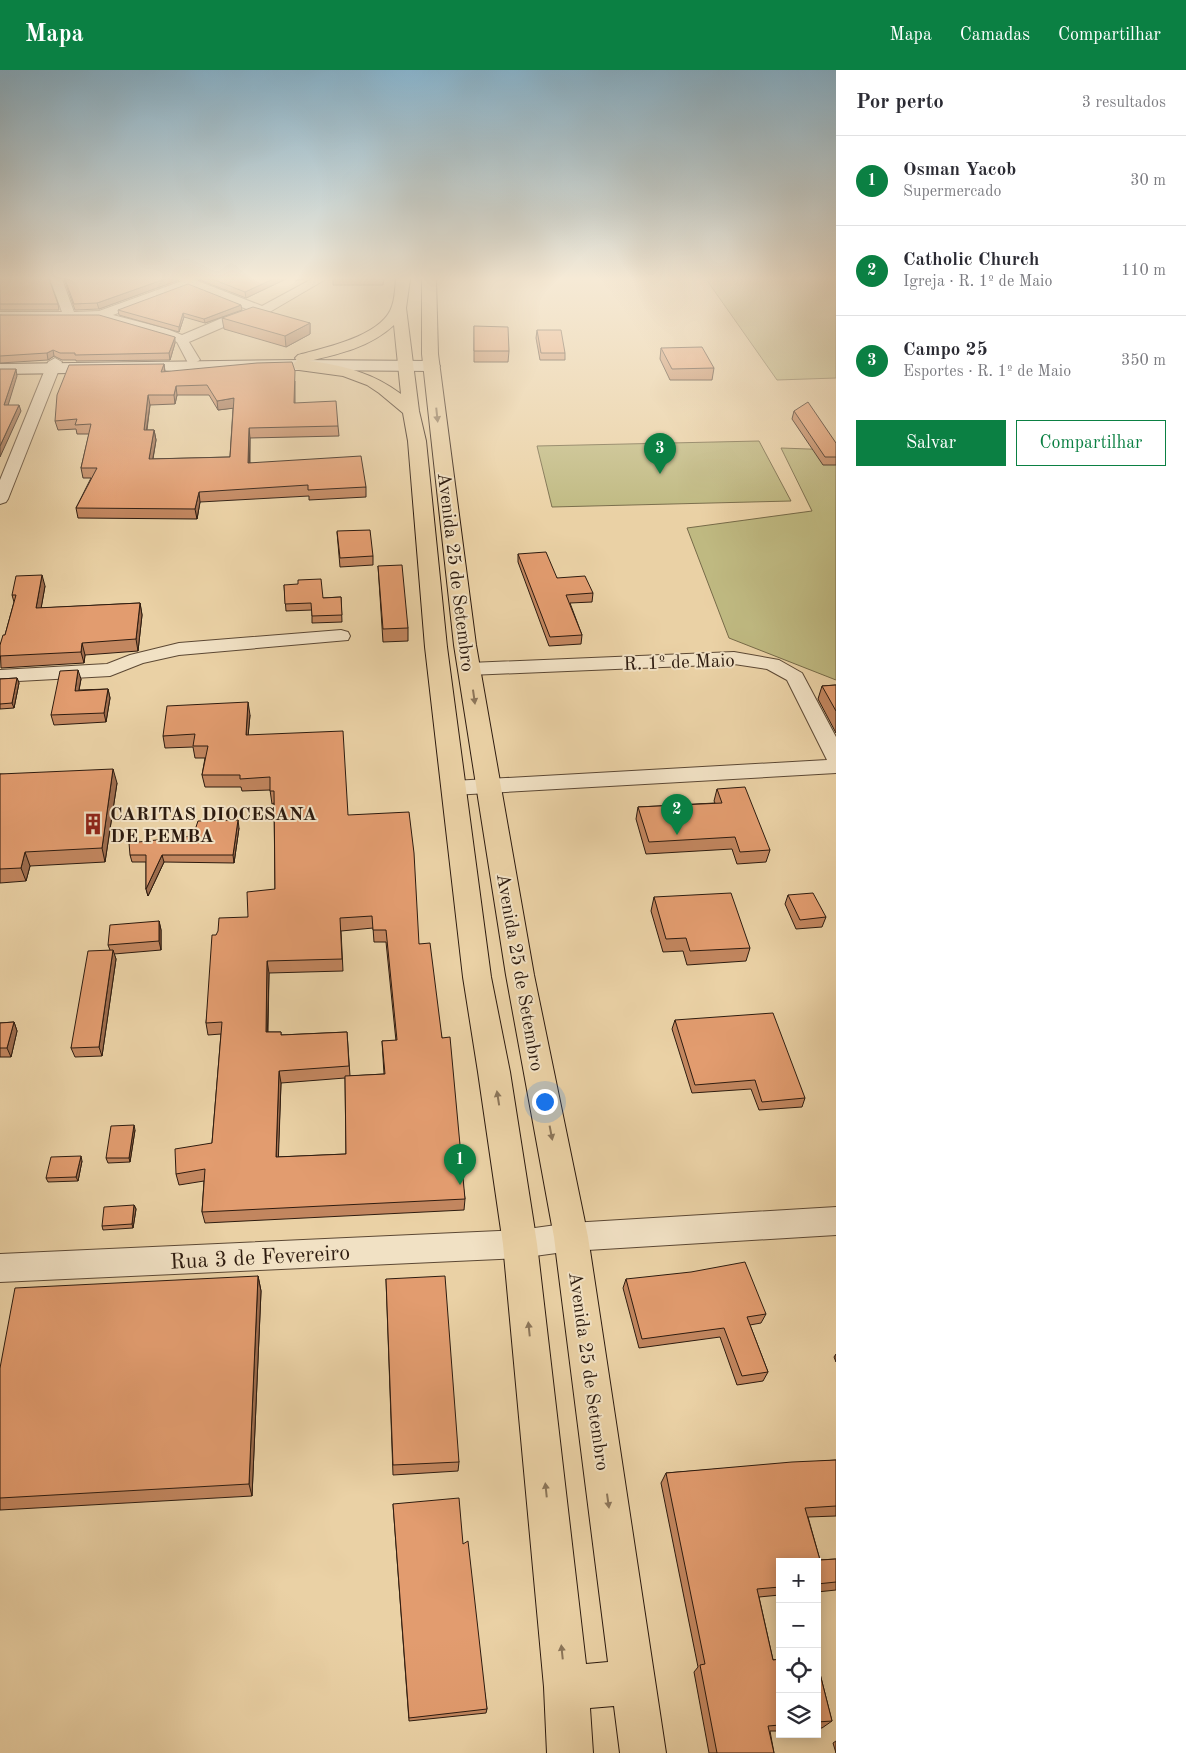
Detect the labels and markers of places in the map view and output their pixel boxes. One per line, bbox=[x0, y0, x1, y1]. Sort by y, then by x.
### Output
pin: 3 bbox=[644, 433, 676, 474]
pin: 2 bbox=[661, 794, 693, 835]
place label: CARITAS DIOCESANA DE PEMBA bbox=[110, 806, 317, 847]
building icon: CARITAS DIOCESANA DE PEMBA bbox=[80, 811, 106, 837]
pin: 1 bbox=[444, 1144, 476, 1185]

